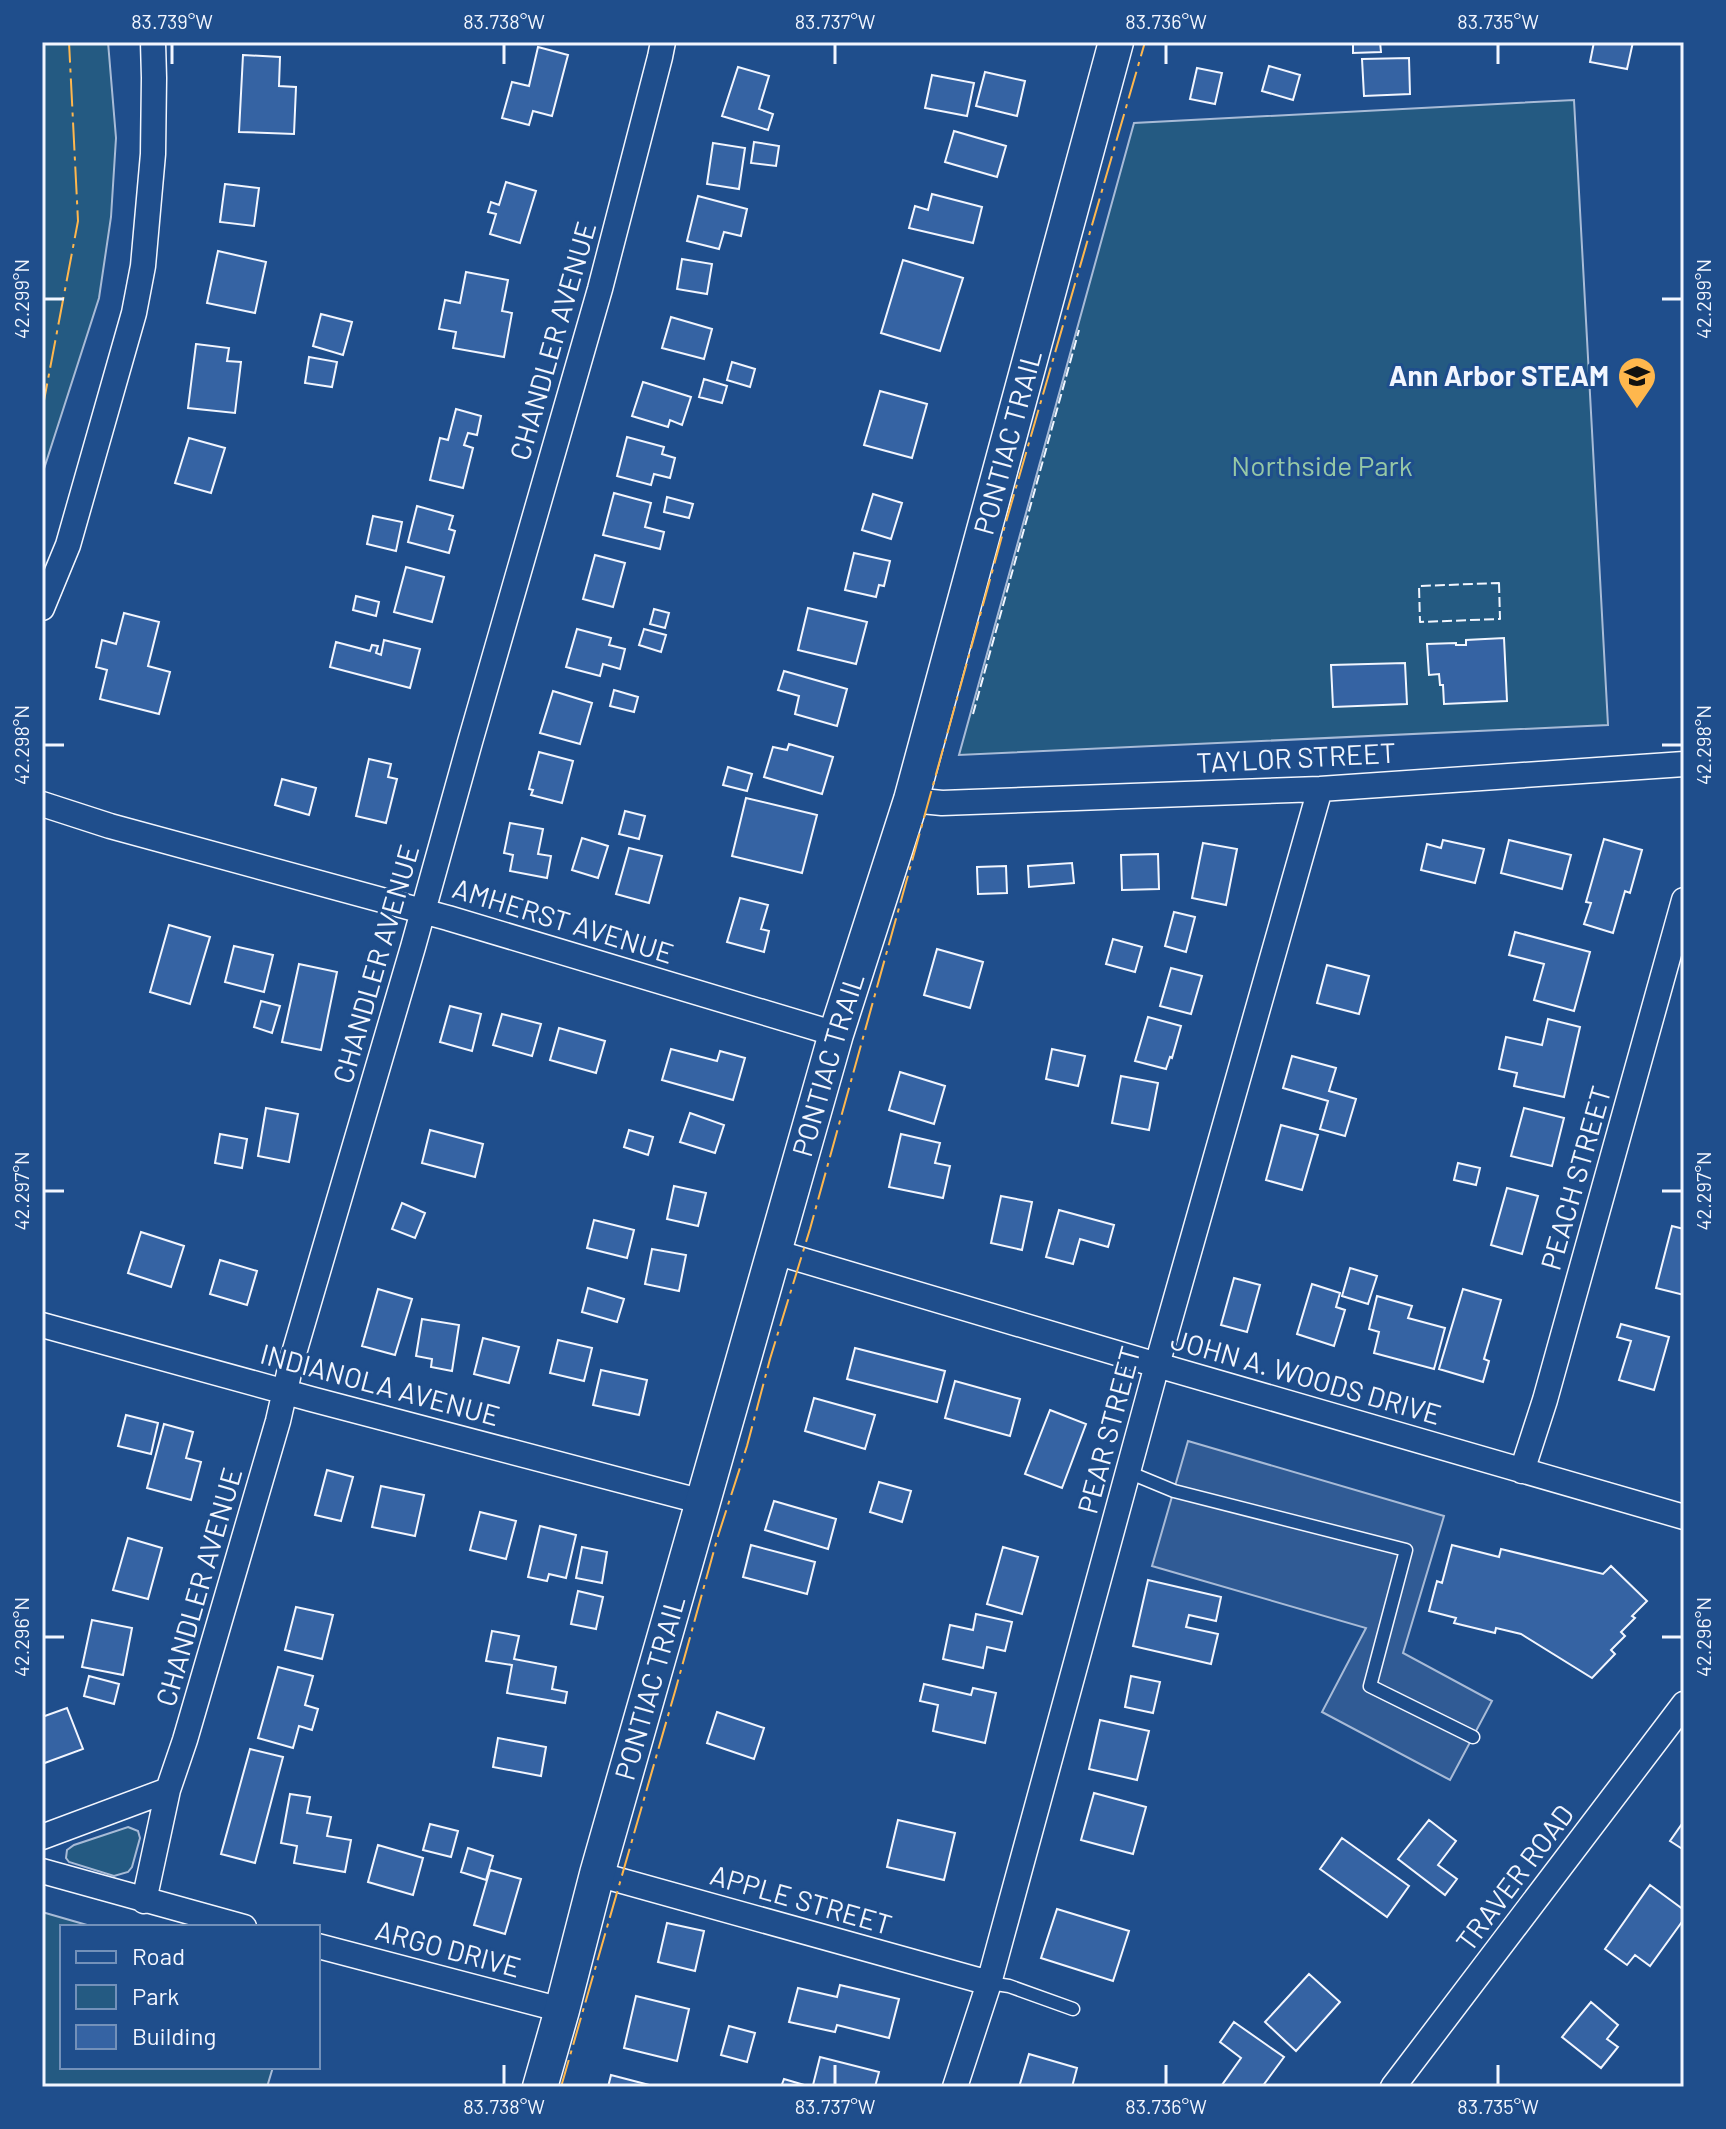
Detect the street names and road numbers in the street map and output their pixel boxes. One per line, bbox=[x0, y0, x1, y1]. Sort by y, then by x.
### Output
street label: CHANDLER AVENUE bbox=[502, 217, 602, 464]
street label: PONTIAC TRAIL bbox=[966, 346, 1048, 538]
street label: TAYLOR STREET bbox=[1195, 735, 1397, 779]
street label: CHANDLER AVENUE bbox=[325, 840, 425, 1087]
street label: AMHERST AVENUE bbox=[449, 870, 678, 970]
street label: PONTIAC TRAIL bbox=[784, 969, 870, 1160]
street label: PEACH STREET bbox=[1533, 1082, 1618, 1274]
street label: JOHN A. WOODS DRIVE bbox=[1167, 1321, 1445, 1431]
street label: INDIANOLA AVENUE bbox=[257, 1336, 504, 1432]
street label: PEAR STREET bbox=[1069, 1342, 1147, 1517]
street label: CHANDLER AVENUE bbox=[148, 1463, 248, 1710]
street label: PONTIAC TRAIL bbox=[607, 1592, 691, 1784]
street label: TRAVER ROAD bbox=[1448, 1798, 1580, 1957]
street label: APPLE STREET bbox=[707, 1857, 896, 1941]
street label: ARGO DRIVE bbox=[372, 1912, 525, 1984]

